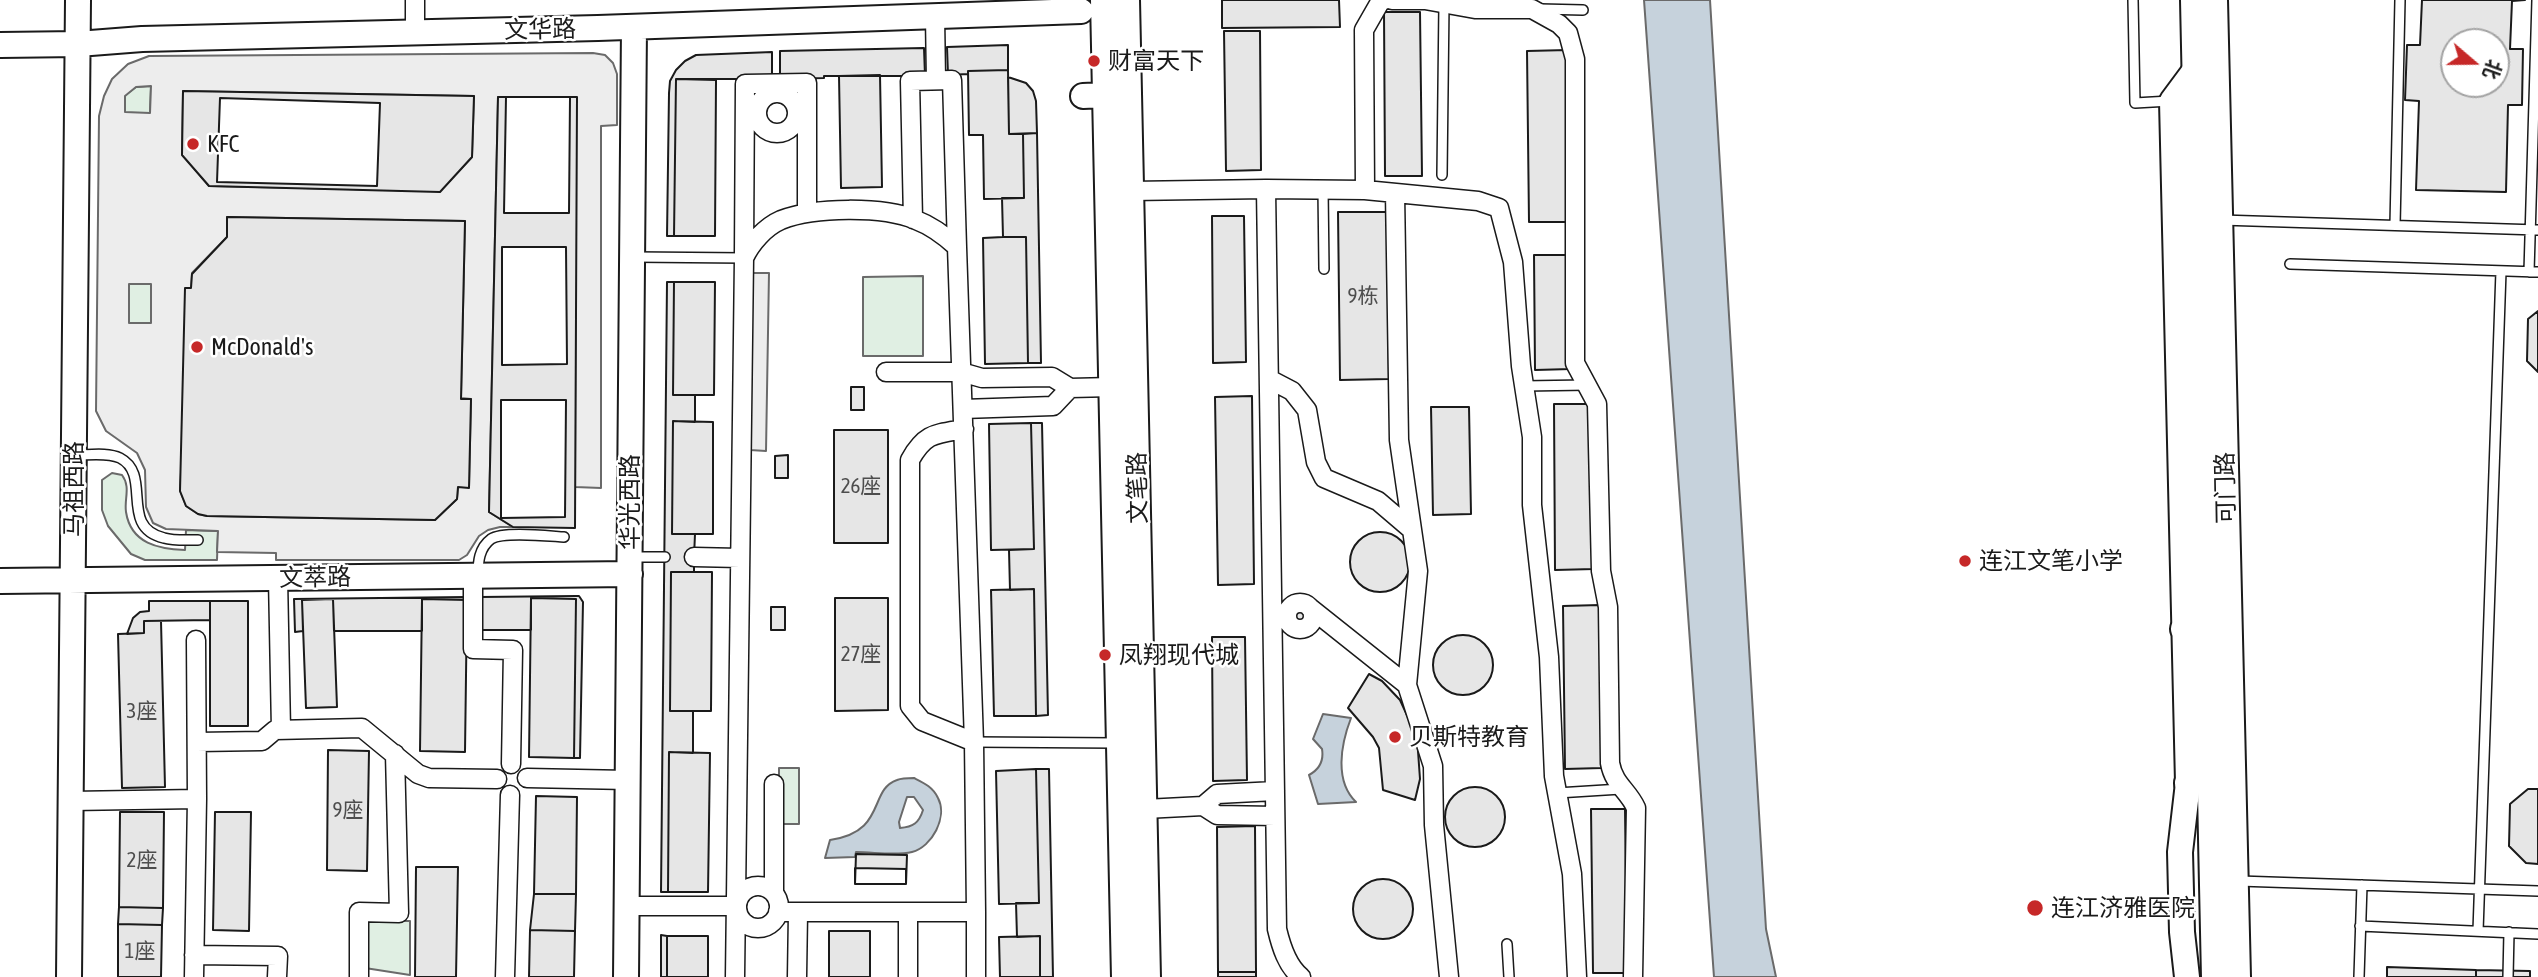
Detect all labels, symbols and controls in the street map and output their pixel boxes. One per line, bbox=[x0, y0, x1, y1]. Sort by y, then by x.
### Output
street label: 文华路 bbox=[504, 15, 576, 45]
north arrow bbox=[2440, 28, 2510, 98]
place label: 财富天下 bbox=[1108, 47, 1204, 75]
marker: 财富天下 bbox=[1086, 53, 1102, 69]
text: 北 bbox=[2479, 57, 2506, 82]
place label: KFC bbox=[207, 130, 239, 158]
marker: KFC bbox=[185, 136, 201, 152]
house number: 9栋 bbox=[1348, 283, 1378, 309]
place label: McDonald's bbox=[211, 333, 313, 361]
marker: McDonald's bbox=[189, 339, 205, 355]
street label: 马祖西路 bbox=[60, 441, 88, 537]
street label: 文笔路 bbox=[1123, 452, 1153, 524]
street label: 可门路 bbox=[2211, 452, 2241, 524]
street label: 华光西路 bbox=[616, 454, 644, 550]
house number: 26座 bbox=[841, 473, 881, 499]
place label: 连江文笔小学 bbox=[1979, 547, 2123, 575]
marker: 连江文笔小学 bbox=[1957, 553, 1973, 569]
street label: 文萃路 bbox=[279, 563, 351, 593]
house number: 27座 bbox=[841, 641, 881, 667]
place label: 凤翔现代城 bbox=[1119, 641, 1239, 669]
marker: 凤翔现代城 bbox=[1097, 647, 1113, 663]
house number: 3座 bbox=[127, 698, 157, 724]
place label: 贝斯特教育 bbox=[1409, 723, 1529, 751]
marker: 贝斯特教育 bbox=[1387, 729, 1403, 745]
house number: 9座 bbox=[333, 797, 363, 823]
house number: 2座 bbox=[127, 847, 157, 873]
place label: 连江济雅医院 bbox=[2051, 894, 2195, 922]
marker: 连江济雅医院 bbox=[2025, 898, 2045, 918]
house number: 1座 bbox=[125, 938, 155, 964]

